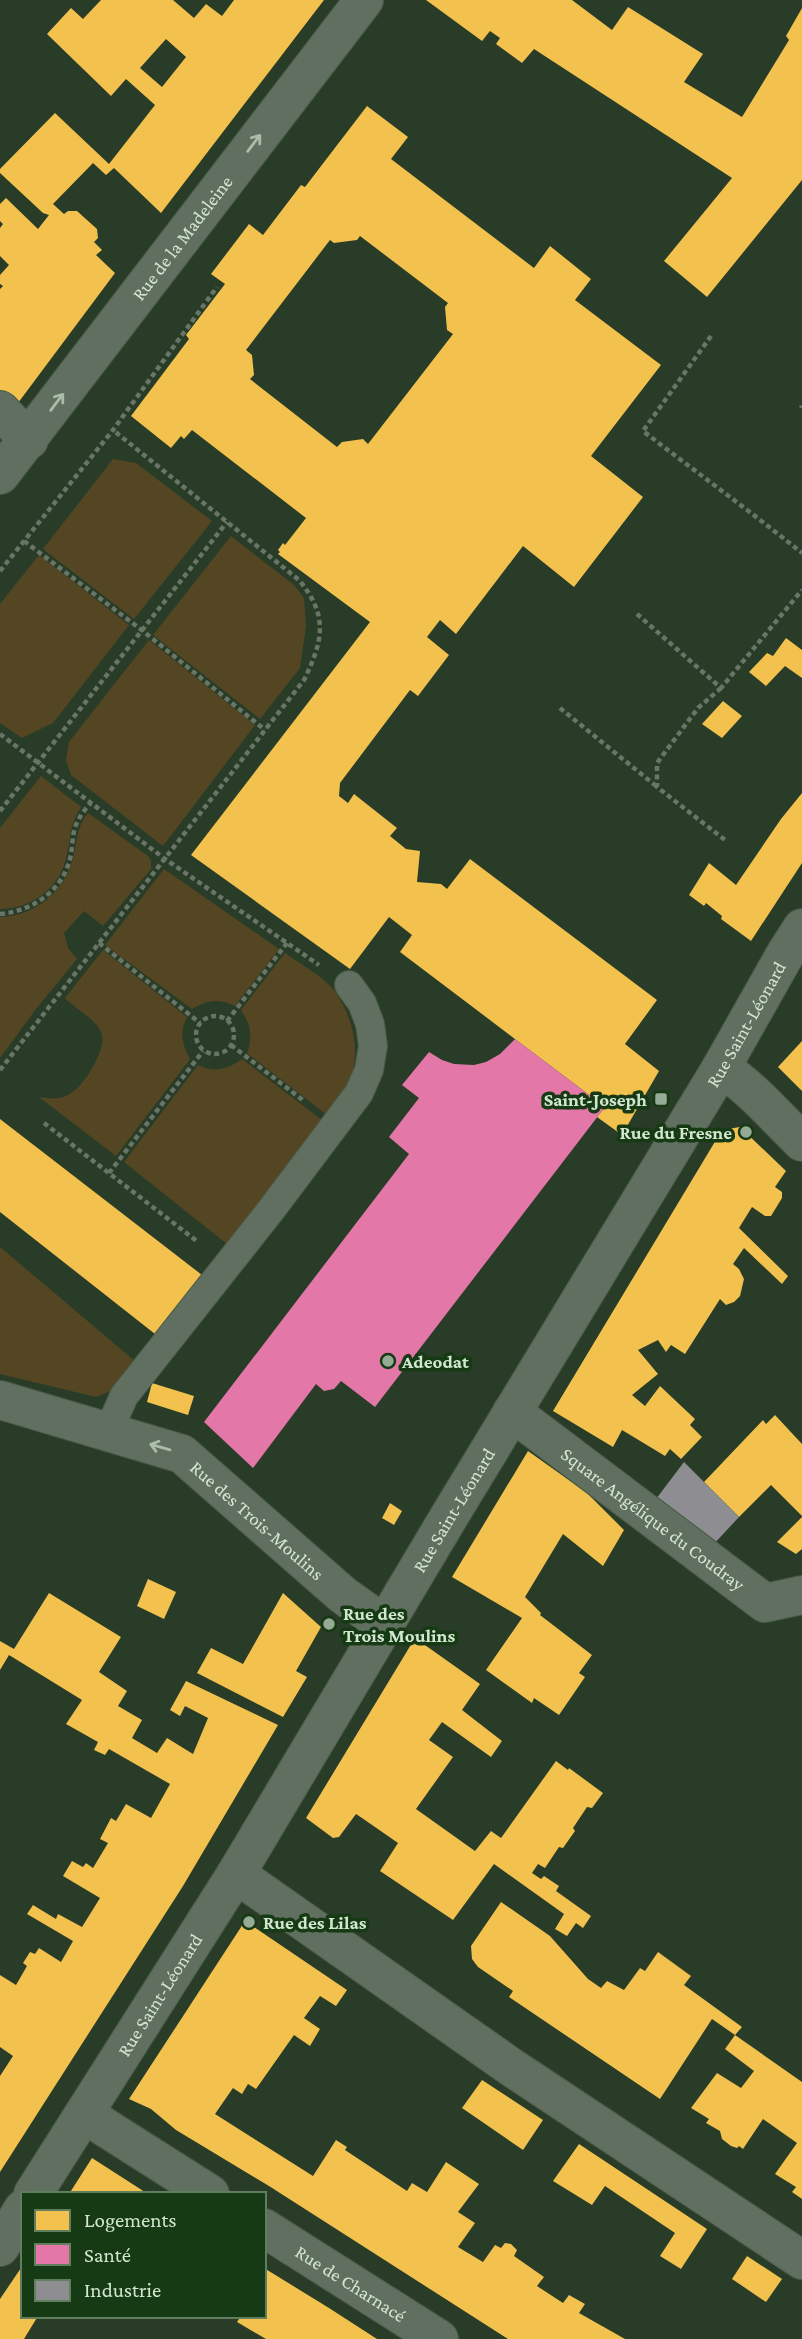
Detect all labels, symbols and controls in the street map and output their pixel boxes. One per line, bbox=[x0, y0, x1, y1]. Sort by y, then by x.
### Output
one-way arrow bbox=[247, 135, 262, 153]
street label: Rue de la Madeleine bbox=[127, 171, 236, 304]
one-way arrow bbox=[50, 394, 65, 412]
street label: Rue Saint-Léonard bbox=[702, 958, 790, 1091]
place label: Saint-Joseph bbox=[544, 1089, 647, 1110]
marker: Saint-Joseph bbox=[653, 1091, 669, 1107]
place label: Rue du Fresne bbox=[619, 1122, 732, 1143]
marker: Rue du Fresne bbox=[738, 1124, 754, 1140]
place label: Adeodat bbox=[401, 1351, 469, 1372]
marker: Adeodat bbox=[380, 1353, 396, 1369]
one-way arrow bbox=[149, 1440, 171, 1453]
street label: Square Angélique du Coudray bbox=[557, 1443, 749, 1595]
street label: Rue Saint-Léonard bbox=[408, 1444, 499, 1576]
street label: Rue des Trois-Moulins bbox=[186, 1456, 328, 1584]
place label: Rue des Trois Moulins bbox=[343, 1603, 455, 1646]
marker: Rue des Trois Moulins bbox=[321, 1616, 337, 1632]
place label: Rue des Lilas bbox=[263, 1912, 367, 1933]
marker: Rue des Lilas bbox=[241, 1914, 257, 1930]
street label: Rue Saint-Léonard bbox=[113, 1930, 206, 2060]
legend bbox=[21, 2192, 266, 2318]
text: Logements bbox=[84, 2208, 177, 2232]
street label: Rue de Charnacé bbox=[292, 2240, 410, 2326]
text: Santé bbox=[84, 2243, 131, 2267]
text: Industrie bbox=[84, 2278, 161, 2302]

